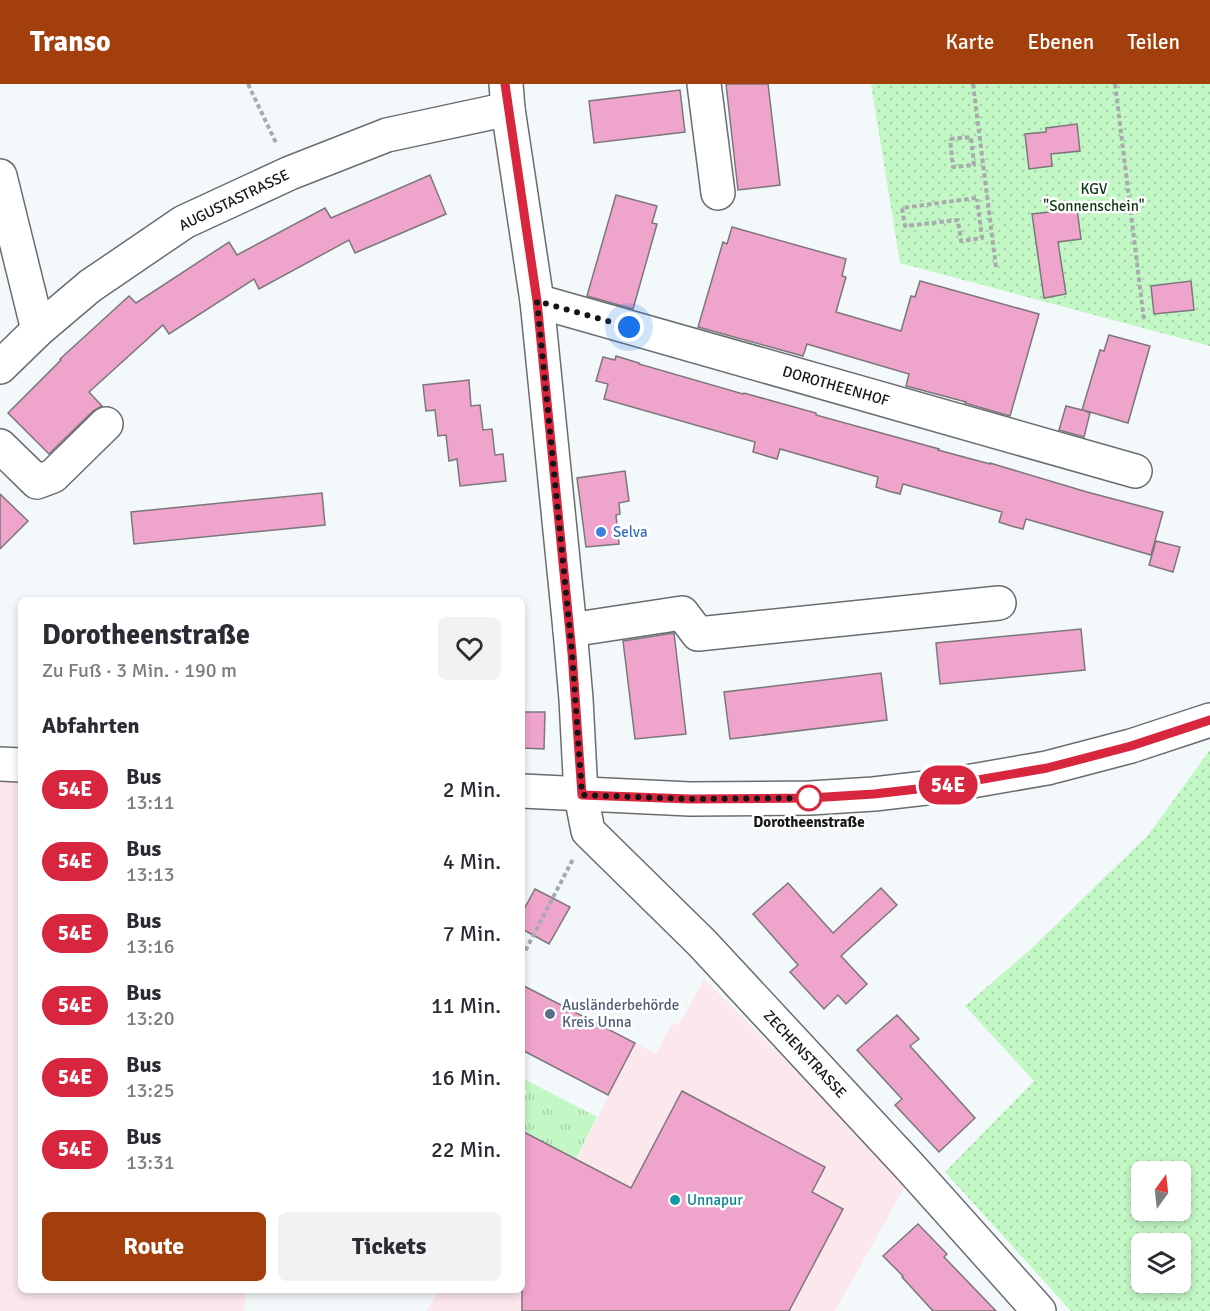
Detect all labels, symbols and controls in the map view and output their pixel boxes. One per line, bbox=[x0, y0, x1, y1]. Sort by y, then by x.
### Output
text: Transo bbox=[30, 25, 111, 59]
text: Karte bbox=[945, 29, 994, 55]
text: Ebenen bbox=[1027, 29, 1094, 55]
text: Teilen bbox=[1127, 29, 1180, 55]
street label: AUGUSTASTRASSE bbox=[176, 165, 292, 235]
park label: KGV "Sonnenschein" bbox=[1043, 180, 1145, 215]
your location bbox=[614, 312, 644, 342]
street label: DOROTHEENHOF bbox=[780, 362, 892, 410]
place label: Selva bbox=[613, 523, 648, 541]
marker: Selva bbox=[594, 525, 608, 539]
button: heart bbox=[438, 617, 501, 680]
text: Dorotheenstraße bbox=[42, 618, 250, 652]
text: Zu Fuß · 3 Min. · 190 m bbox=[42, 658, 237, 683]
text: Abfahrten bbox=[42, 712, 140, 739]
text: Bus bbox=[126, 763, 161, 790]
line badge: 54E bbox=[914, 766, 982, 804]
text: 54E bbox=[931, 772, 965, 798]
text: 54E bbox=[58, 776, 92, 802]
text: 2 Min. bbox=[443, 776, 501, 803]
marker: Dorotheenstraße bbox=[796, 785, 822, 811]
text: 13:11 bbox=[126, 790, 175, 815]
place label: Dorotheenstraße bbox=[753, 813, 865, 831]
text: Bus bbox=[126, 835, 161, 862]
text: 54E bbox=[58, 848, 92, 874]
text: 4 Min. bbox=[443, 848, 501, 875]
text: 13:13 bbox=[126, 862, 175, 887]
text: Bus bbox=[126, 907, 161, 934]
text: 54E bbox=[58, 920, 92, 946]
text: 7 Min. bbox=[443, 920, 501, 947]
text: 13:16 bbox=[126, 934, 175, 959]
text: Bus bbox=[126, 979, 161, 1006]
text: 54E bbox=[58, 992, 92, 1018]
text: 11 Min. bbox=[431, 992, 501, 1019]
place label: Ausländerbehörde Kreis Unna bbox=[562, 996, 679, 1031]
text: 13:20 bbox=[126, 1006, 175, 1031]
street label: ZECHENSTRASSE bbox=[760, 1006, 850, 1102]
marker: Ausländerbehörde Kreis Unna bbox=[543, 1007, 557, 1021]
text: Bus bbox=[126, 1051, 161, 1078]
text: 54E bbox=[58, 1064, 92, 1090]
text: 16 Min. bbox=[431, 1064, 501, 1091]
text: 13:25 bbox=[126, 1078, 175, 1103]
text: Bus bbox=[126, 1123, 161, 1150]
text: 54E bbox=[58, 1136, 92, 1162]
text: 22 Min. bbox=[431, 1136, 501, 1163]
text: 13:31 bbox=[126, 1150, 175, 1175]
north arrow bbox=[1131, 1161, 1191, 1221]
map controls bbox=[1131, 1161, 1191, 1293]
place label: Unnapur bbox=[687, 1191, 743, 1209]
marker: Unnapur bbox=[668, 1193, 682, 1207]
button: Route bbox=[42, 1212, 266, 1281]
button: Tickets bbox=[278, 1212, 501, 1281]
button: layers bbox=[1131, 1233, 1191, 1293]

